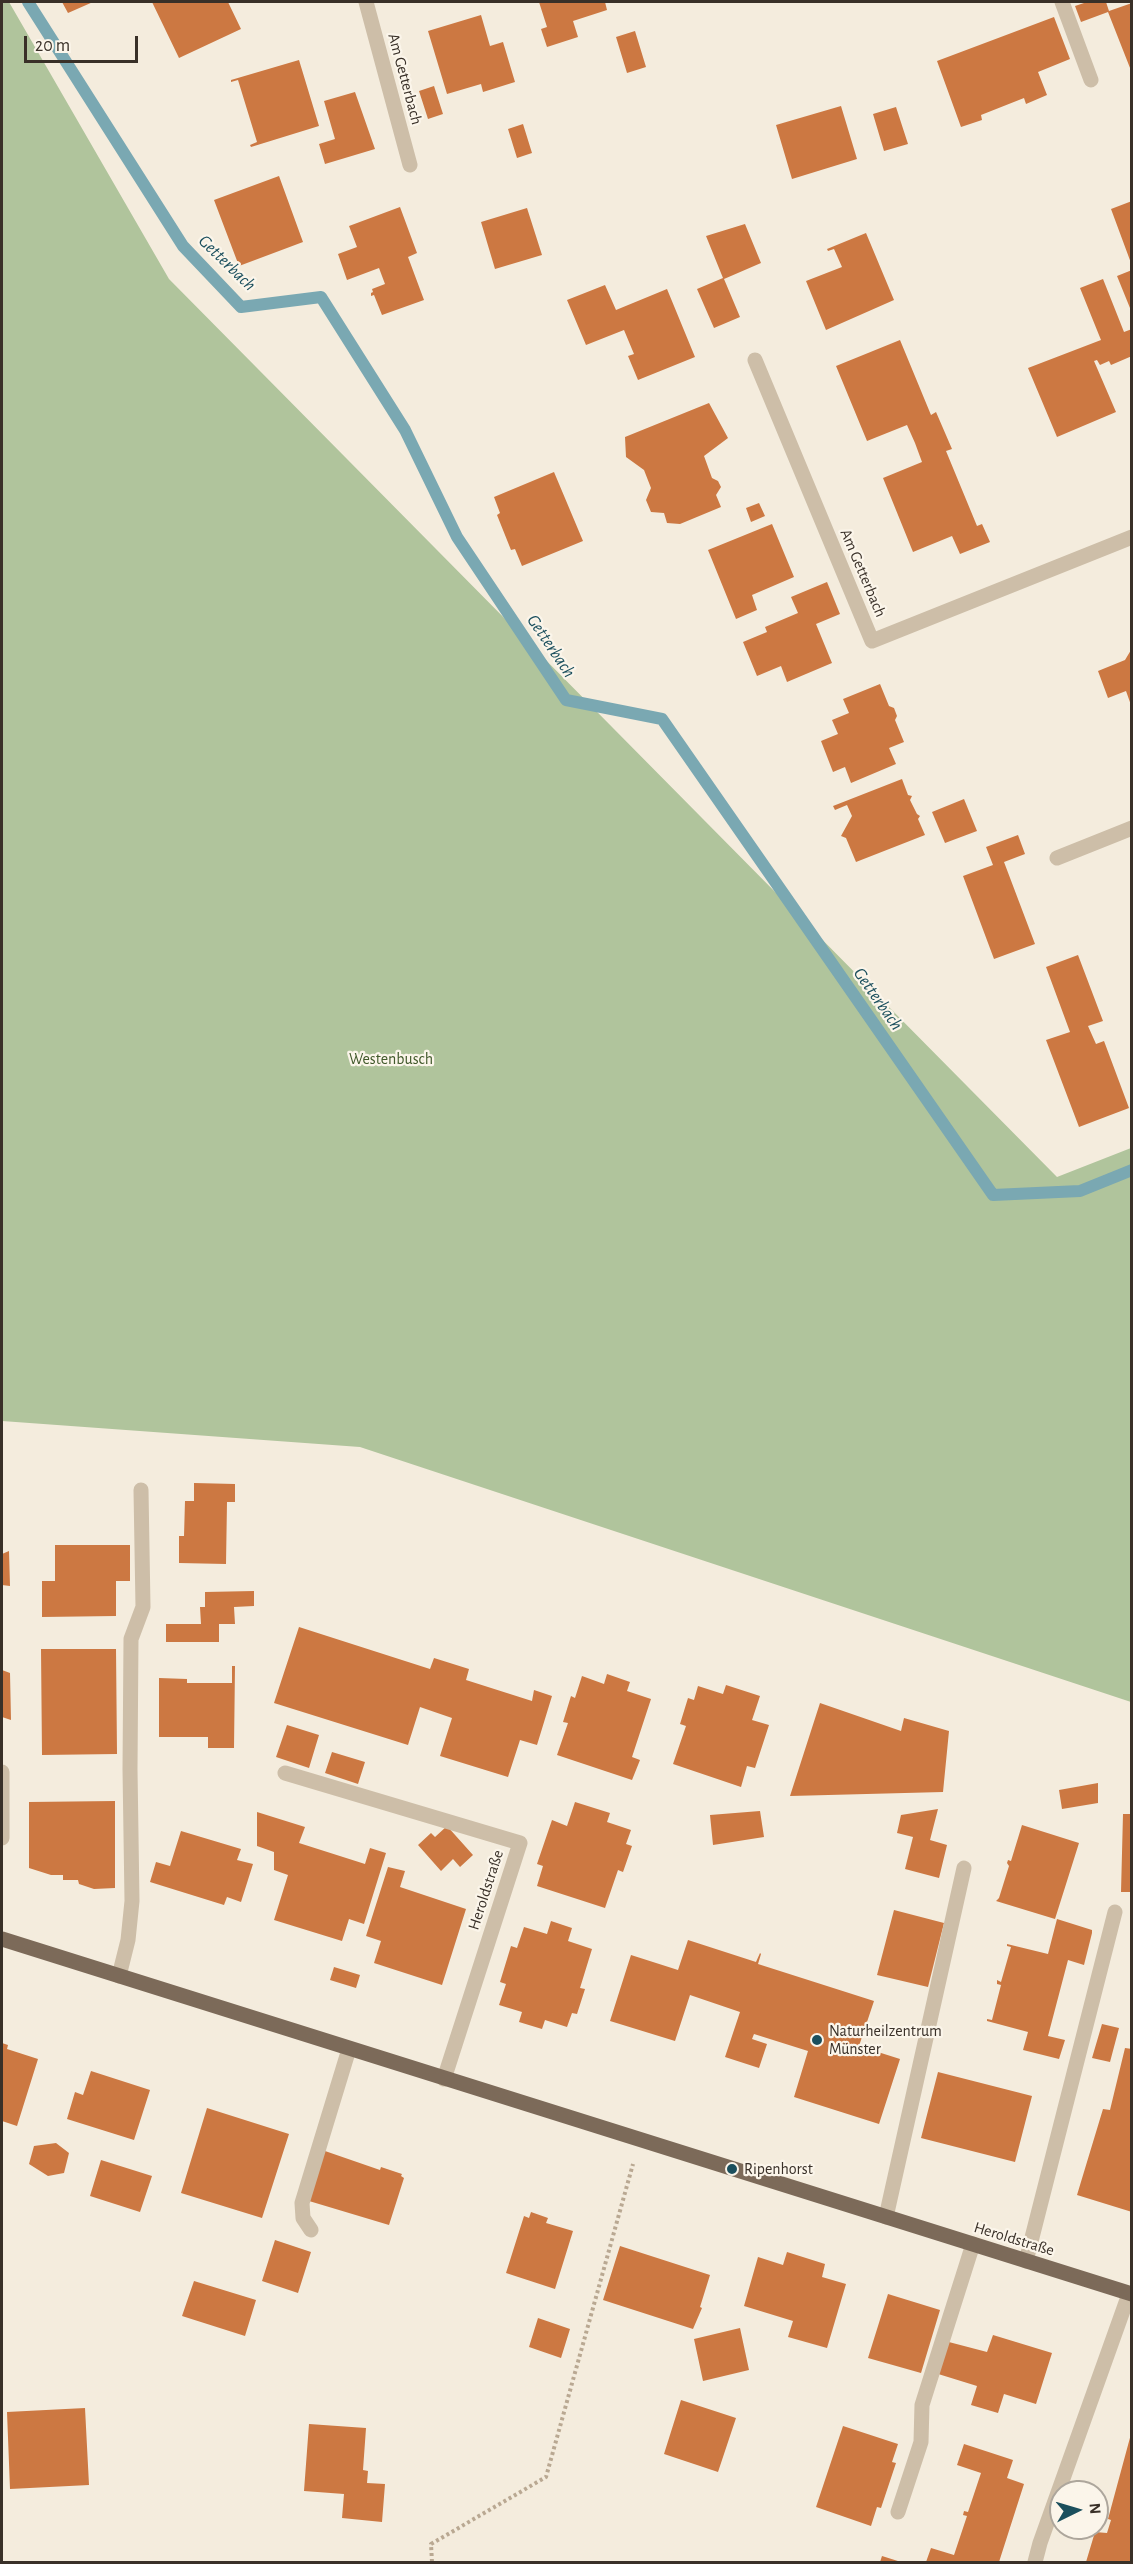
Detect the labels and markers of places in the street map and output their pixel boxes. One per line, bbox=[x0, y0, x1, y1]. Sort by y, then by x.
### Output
place label: Naturheilzentrum Münster bbox=[829, 2021, 942, 2059]
marker: Naturheilzentrum Münster bbox=[810, 2033, 824, 2047]
place label: Ripenhorst bbox=[744, 2159, 813, 2179]
marker: Ripenhorst bbox=[725, 2162, 739, 2176]

